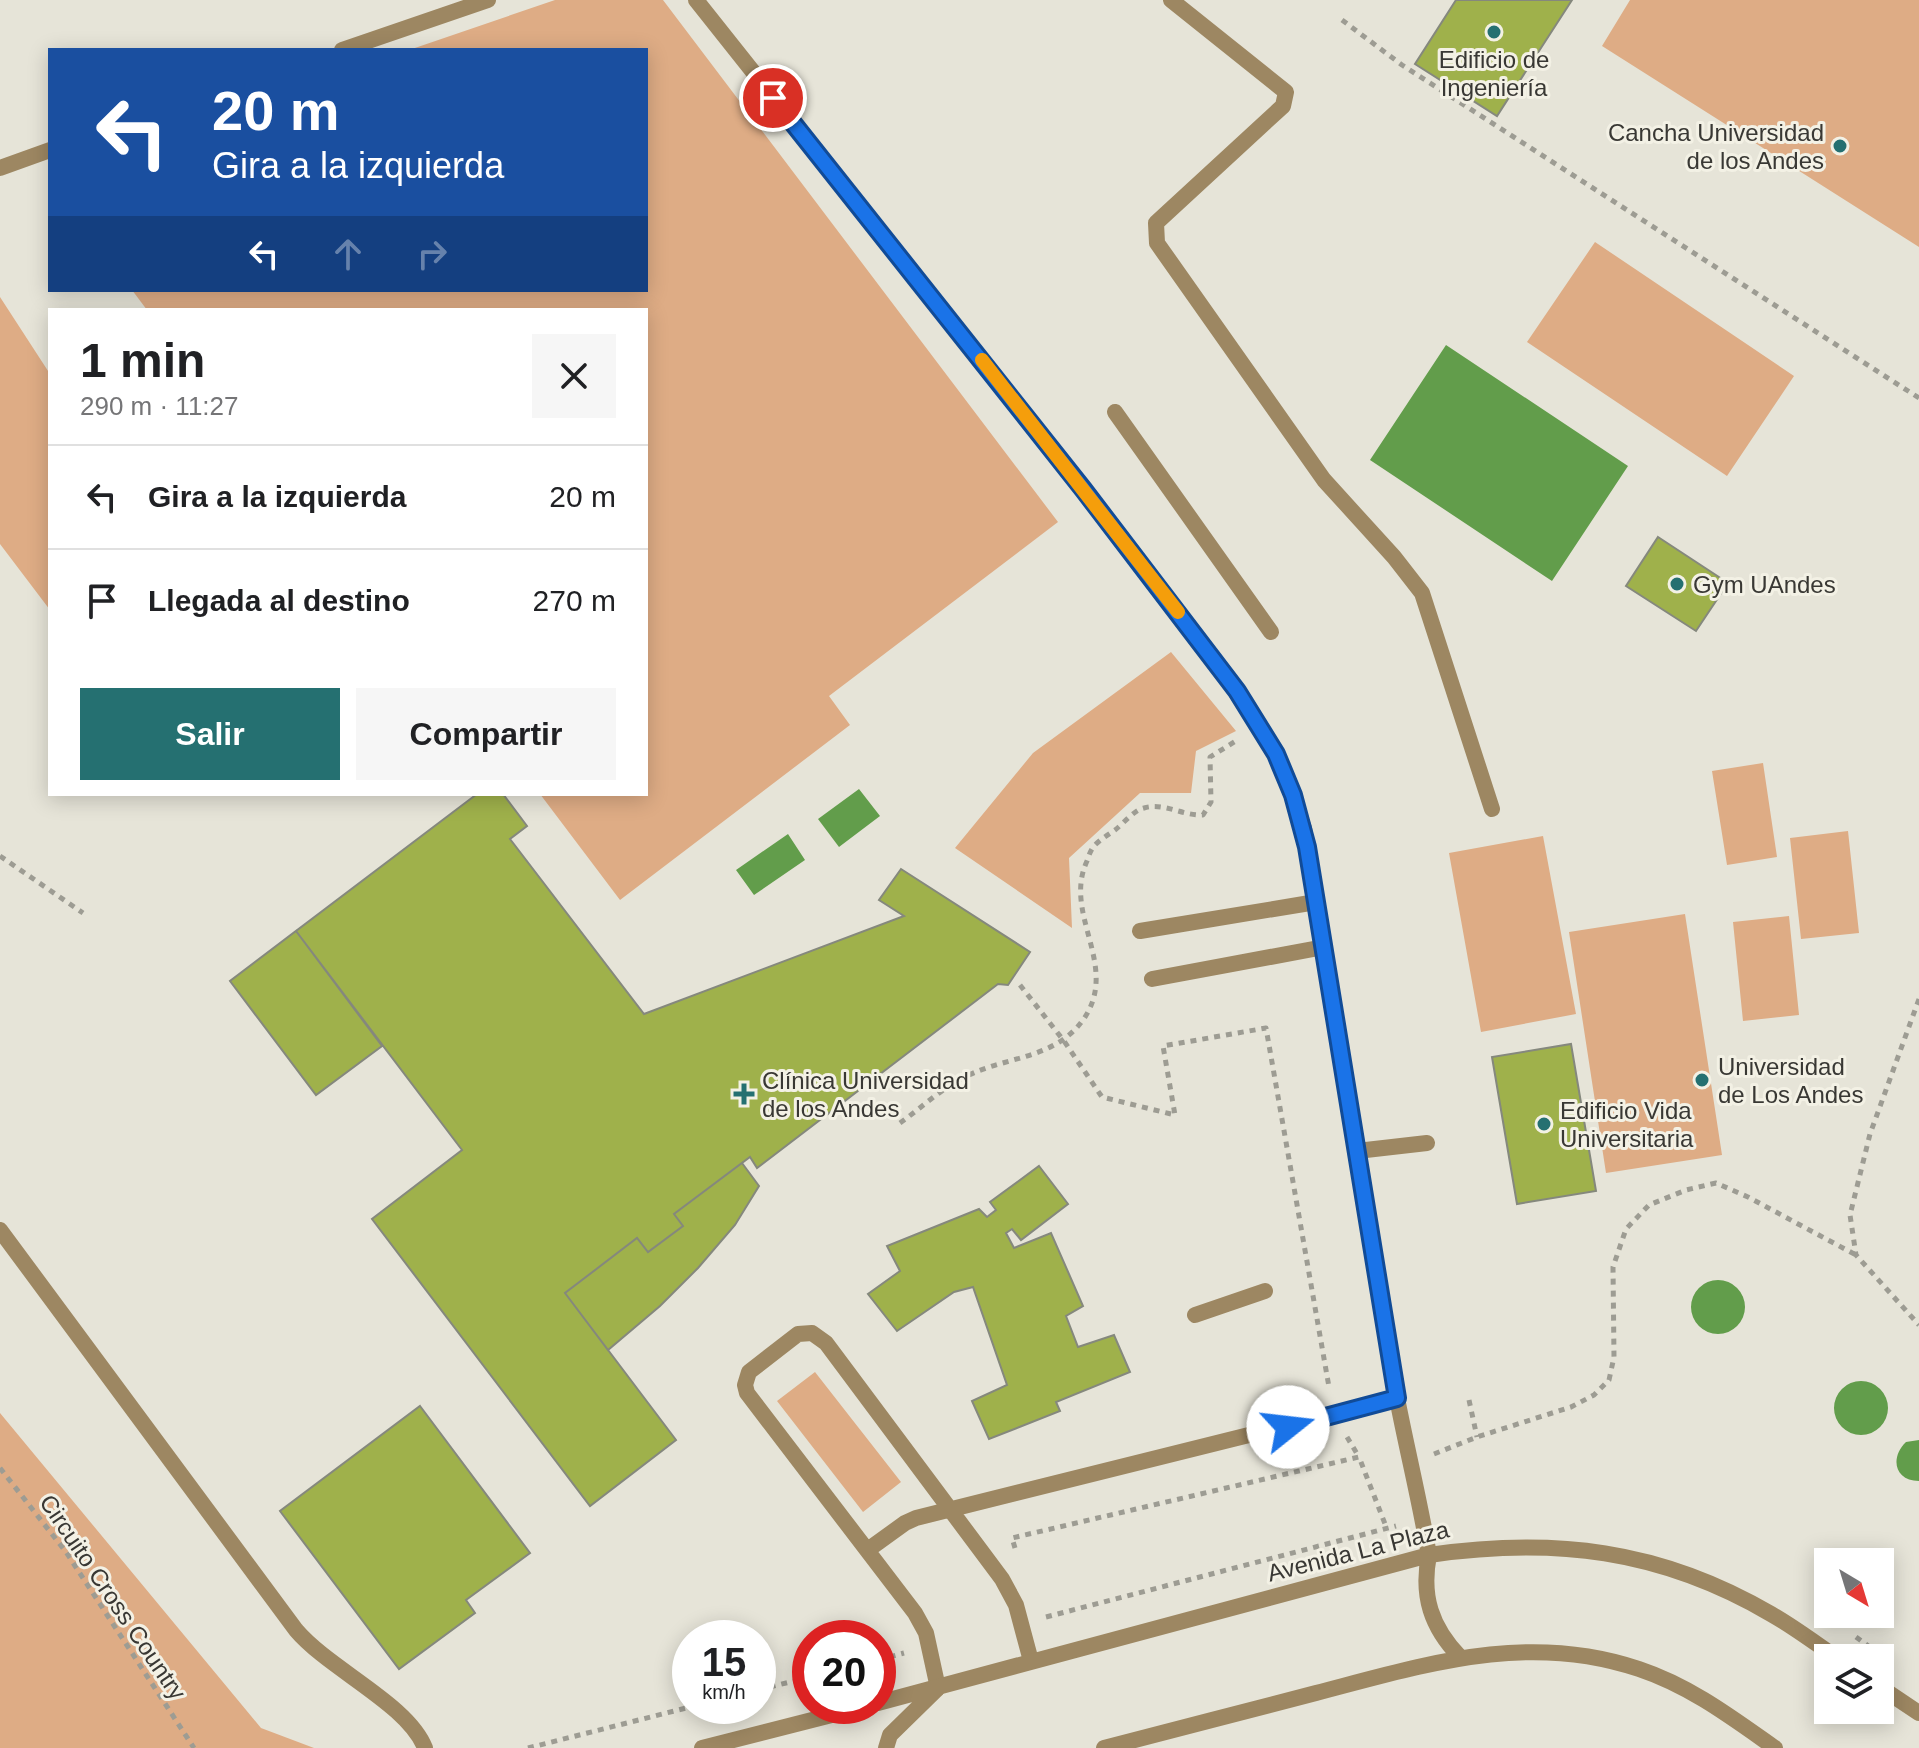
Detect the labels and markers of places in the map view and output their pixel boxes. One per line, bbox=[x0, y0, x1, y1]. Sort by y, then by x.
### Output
marker: Edificio de Ingeniería bbox=[1485, 23, 1503, 41]
place label: Edificio de Ingeniería bbox=[1439, 46, 1549, 101]
pin bbox=[739, 64, 807, 132]
place label: Cancha Universidad de los Andes bbox=[1608, 119, 1824, 174]
marker: Cancha Universidad de los Andes bbox=[1831, 137, 1849, 155]
place label: Gym UAndes bbox=[1693, 571, 1836, 598]
marker: Gym UAndes bbox=[1668, 575, 1686, 593]
place label: Universidad de Los Andes bbox=[1718, 1053, 1863, 1108]
place label: Clínica Universidad de los Andes bbox=[762, 1067, 969, 1122]
marker: Universidad de Los Andes bbox=[1693, 1071, 1711, 1089]
marker: Clínica Universidad de los Andes bbox=[733, 1083, 755, 1105]
place label: Edificio Vida Universitaria bbox=[1560, 1097, 1694, 1152]
marker: Edificio Vida Universitaria bbox=[1535, 1115, 1553, 1133]

